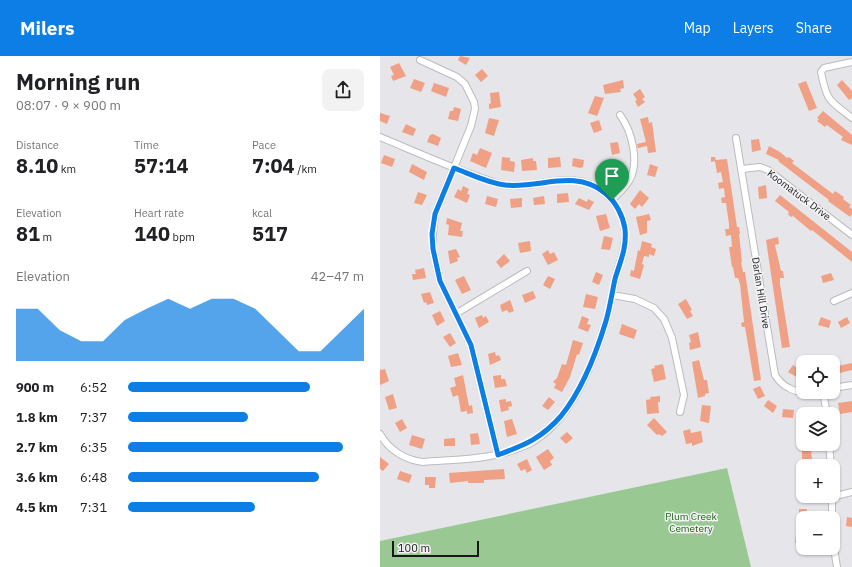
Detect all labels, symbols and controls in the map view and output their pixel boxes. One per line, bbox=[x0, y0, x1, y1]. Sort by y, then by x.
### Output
text: Milers bbox=[20, 16, 75, 40]
text: Map bbox=[684, 19, 711, 37]
text: Layers bbox=[733, 19, 774, 37]
text: Share bbox=[796, 19, 832, 37]
text: Morning run bbox=[16, 67, 140, 96]
button: share bbox=[322, 69, 364, 111]
text: 08:07 · 9 × 900 m bbox=[16, 97, 121, 114]
text: Distance bbox=[16, 138, 59, 152]
text: Time bbox=[134, 138, 159, 152]
text: Pace bbox=[252, 138, 276, 152]
text: 8.10 bbox=[16, 152, 58, 179]
text: 57:14 bbox=[134, 152, 189, 179]
text: 7:04 bbox=[252, 152, 295, 179]
pin bbox=[595, 159, 629, 200]
text: km bbox=[58, 162, 76, 176]
text: /km bbox=[295, 162, 317, 176]
icon: arrive bbox=[601, 165, 623, 187]
street label: Koomatuck Drive bbox=[765, 167, 834, 223]
text: Elevation bbox=[16, 206, 62, 220]
text: Heart rate bbox=[134, 206, 184, 220]
text: kcal bbox=[252, 206, 272, 220]
text: 81 bbox=[16, 220, 40, 247]
text: 140 bbox=[134, 220, 170, 247]
text: 517 bbox=[252, 220, 288, 247]
text: m bbox=[40, 230, 52, 244]
text: bpm bbox=[170, 230, 195, 244]
street label: Darlan Hill Drive bbox=[749, 256, 773, 330]
text: Elevation bbox=[16, 268, 70, 285]
text: 42–47 m bbox=[311, 268, 364, 285]
map controls bbox=[796, 355, 840, 555]
button: locate bbox=[796, 355, 840, 399]
text: 900 m bbox=[16, 379, 54, 396]
text: 6:52 bbox=[80, 379, 107, 396]
button: layers bbox=[796, 407, 840, 451]
text: 1.8 km bbox=[16, 409, 58, 426]
text: 7:37 bbox=[80, 409, 107, 426]
text: 2.7 km bbox=[16, 439, 58, 456]
text: 6:35 bbox=[80, 439, 107, 456]
button: + bbox=[796, 459, 840, 503]
text: 3.6 km bbox=[16, 469, 58, 486]
text: 6:48 bbox=[80, 469, 107, 486]
text: 4.5 km bbox=[16, 499, 58, 516]
text: 7:31 bbox=[80, 499, 107, 516]
park label: Plum Creek Cemetery bbox=[665, 510, 718, 535]
button: − bbox=[796, 511, 840, 555]
scale bar bbox=[392, 539, 479, 558]
text: 100 m bbox=[398, 541, 430, 555]

